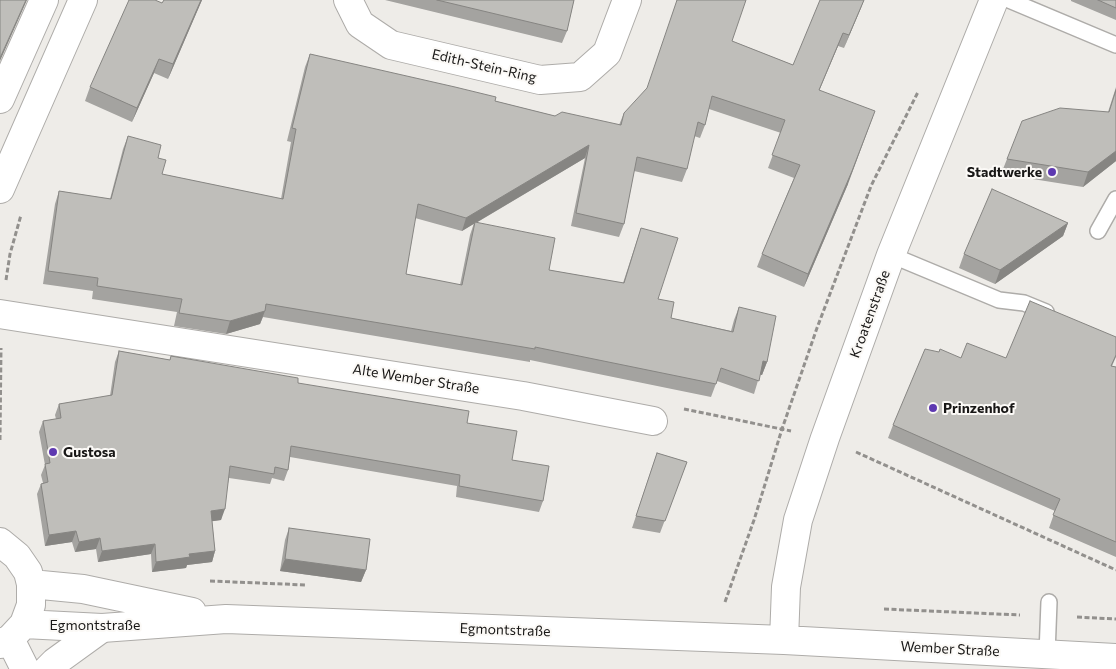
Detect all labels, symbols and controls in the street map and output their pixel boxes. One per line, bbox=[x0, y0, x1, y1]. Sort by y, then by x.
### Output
street label: Edith-Stein-Ring bbox=[430, 46, 538, 86]
place label: Stadtwerke bbox=[967, 164, 1042, 180]
marker: Stadtwerke bbox=[1046, 166, 1058, 178]
street label: Kroatenstraße bbox=[846, 268, 894, 360]
street label: Alte Wember Straße bbox=[351, 361, 481, 397]
place label: Prinzenhof bbox=[943, 400, 1015, 416]
marker: Prinzenhof bbox=[927, 402, 939, 414]
place label: Gustosa bbox=[63, 444, 116, 460]
marker: Gustosa bbox=[47, 446, 59, 458]
street label: Egmontstraße bbox=[50, 617, 140, 633]
street label: Egmontstraße bbox=[459, 620, 551, 640]
street label: Wember Straße bbox=[900, 638, 1000, 660]

